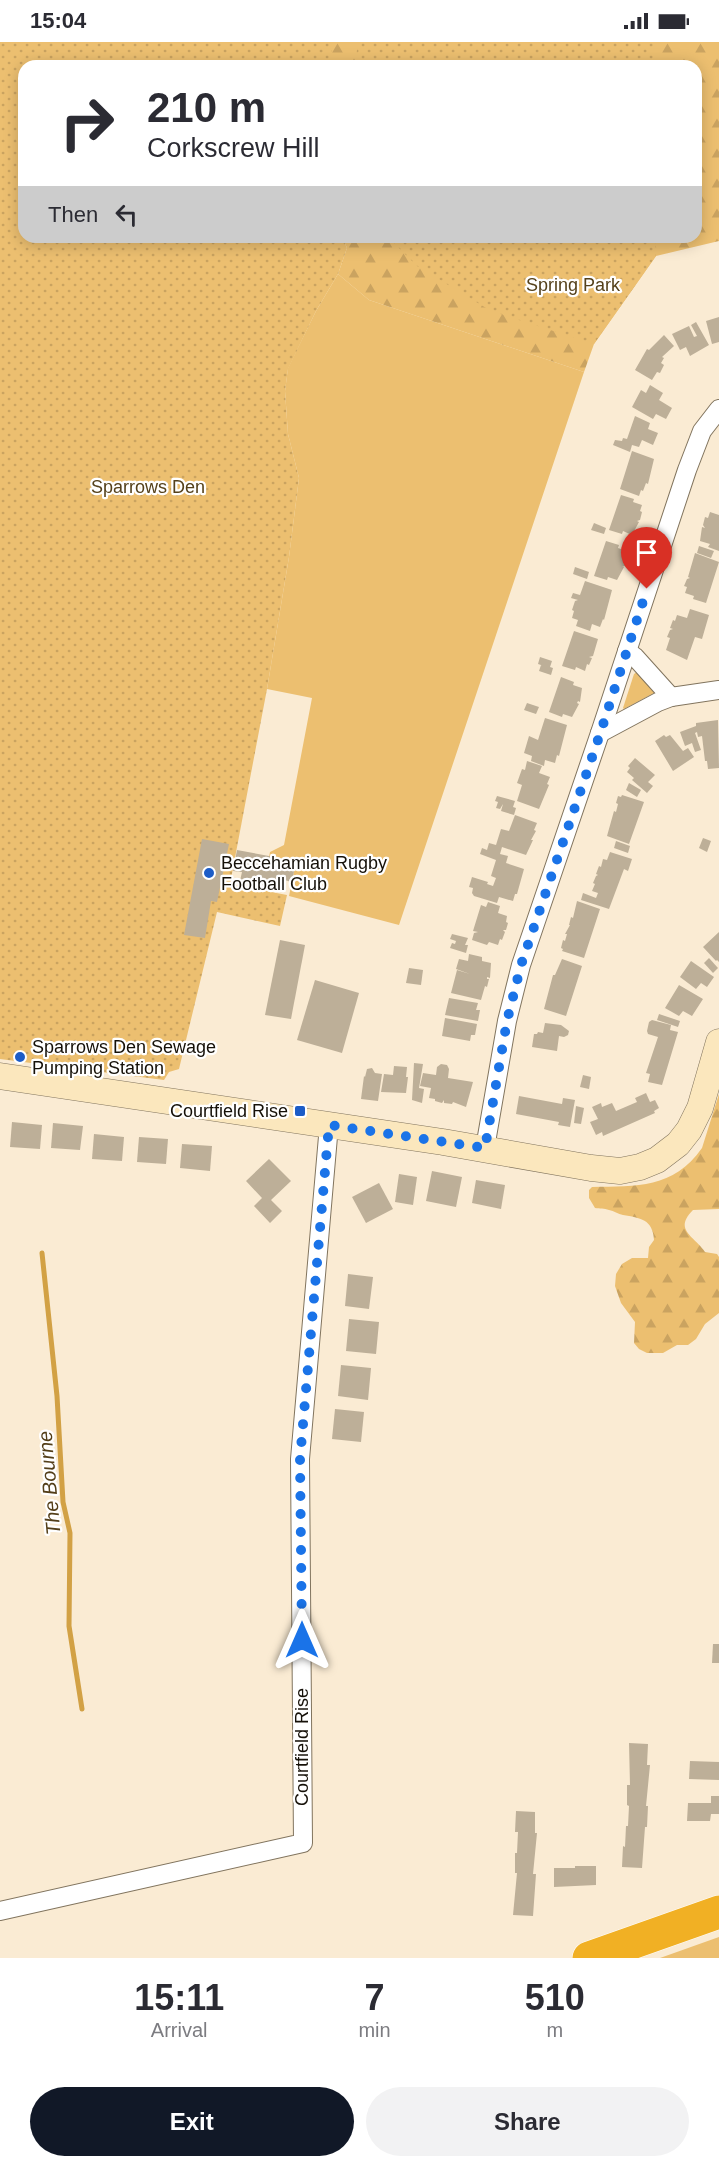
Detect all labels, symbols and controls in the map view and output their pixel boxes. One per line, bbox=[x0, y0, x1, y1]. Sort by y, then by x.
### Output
text: 15:04 bbox=[30, 8, 86, 33]
icon: right bbox=[48, 84, 126, 162]
text: 210 m bbox=[147, 84, 266, 131]
text: Corkscrew Hill bbox=[147, 133, 320, 163]
icon: left bbox=[110, 198, 143, 231]
text: Then bbox=[48, 202, 98, 227]
park label: Spring Park bbox=[526, 275, 621, 295]
park label: Sparrows Den bbox=[91, 477, 205, 497]
pin bbox=[621, 527, 672, 589]
icon: arrive bbox=[630, 536, 663, 569]
place label: Beccehamian Rugby Football Club bbox=[221, 853, 387, 894]
marker: Beccehamian Rugby Football Club bbox=[202, 866, 216, 880]
place label: Sparrows Den Sewage Pumping Station bbox=[32, 1037, 216, 1078]
marker: Sparrows Den Sewage Pumping Station bbox=[13, 1050, 27, 1064]
place label: Courtfield Rise bbox=[170, 1101, 288, 1121]
marker: Courtfield Rise bbox=[293, 1104, 307, 1118]
water label: The Bourne bbox=[33, 1430, 65, 1536]
position arrow bbox=[270, 1608, 334, 1672]
street label: Courtfield Rise bbox=[292, 1688, 312, 1806]
text: 15:11 bbox=[134, 1977, 224, 2018]
text: 7 bbox=[364, 1977, 385, 2018]
text: 510 bbox=[525, 1977, 585, 2018]
text: Arrival bbox=[151, 2019, 208, 2041]
text: min bbox=[358, 2019, 391, 2041]
text: m bbox=[546, 2019, 563, 2041]
button: Exit bbox=[30, 2087, 354, 2156]
button: Share bbox=[366, 2087, 689, 2156]

